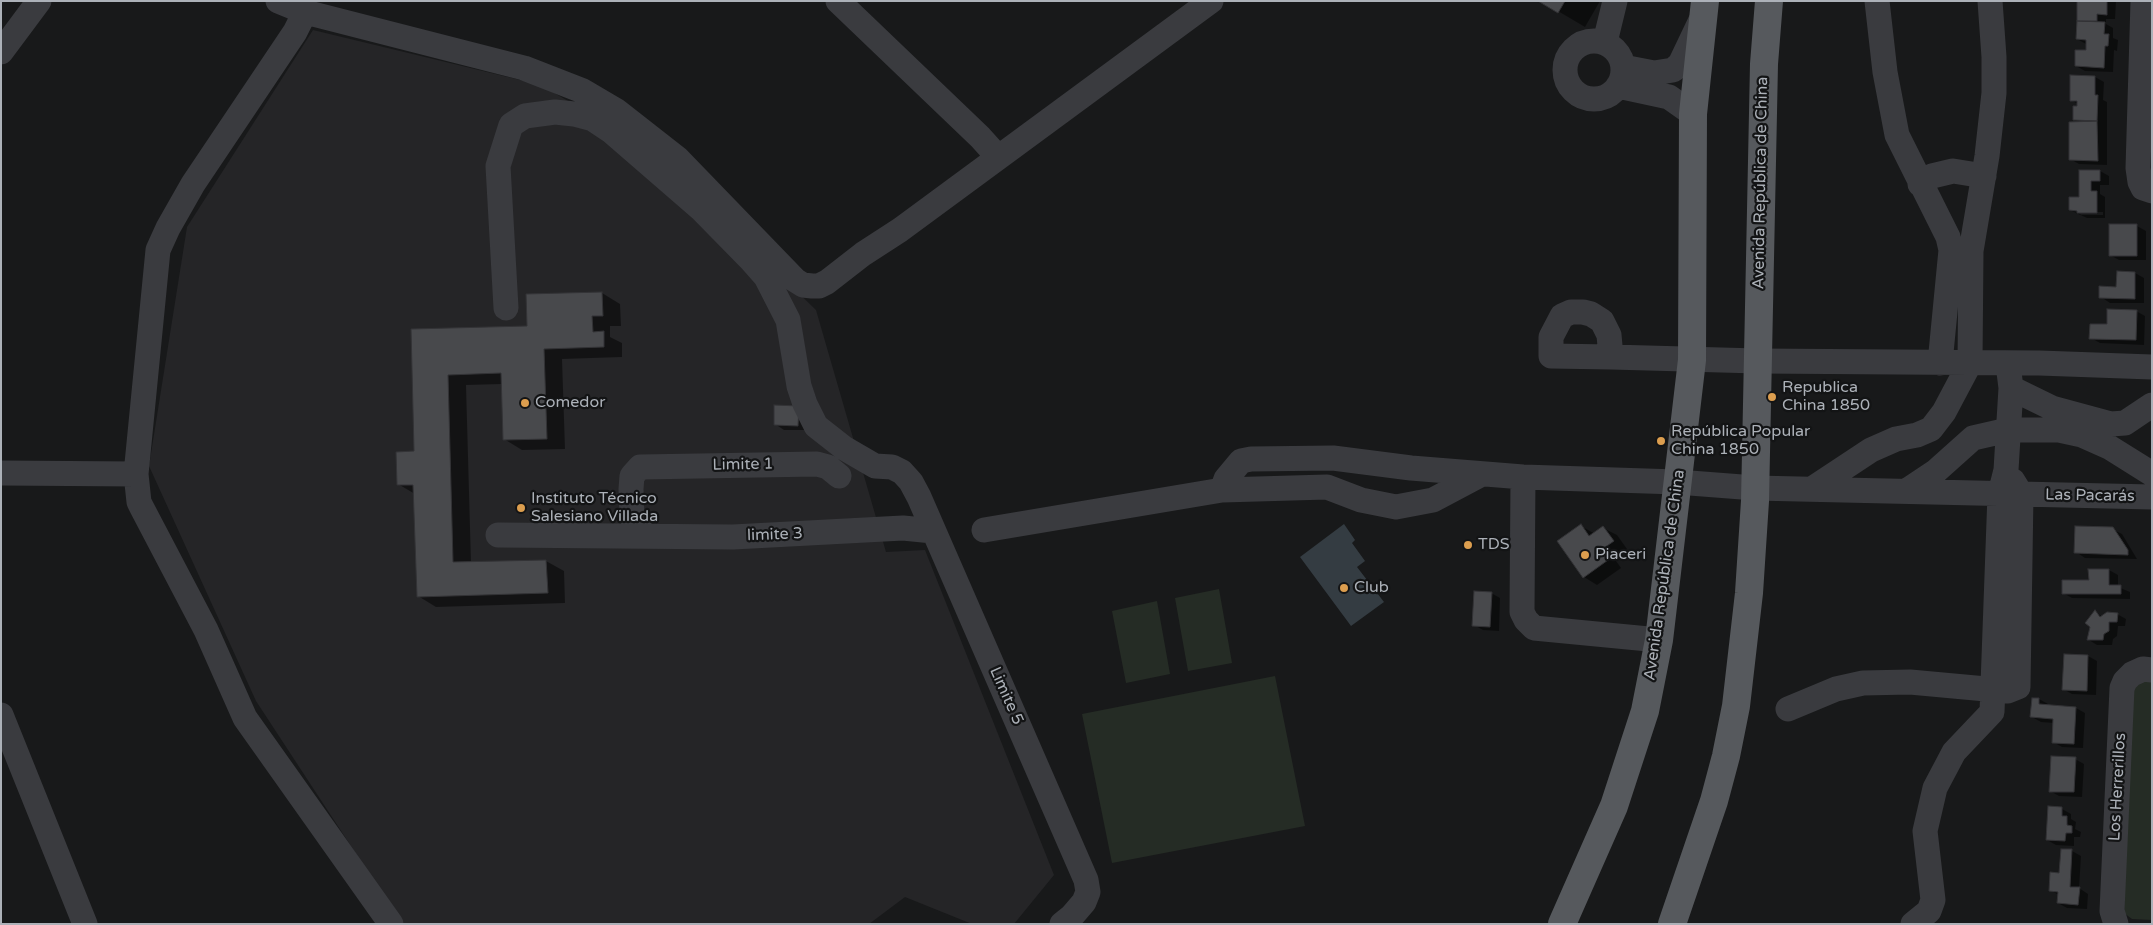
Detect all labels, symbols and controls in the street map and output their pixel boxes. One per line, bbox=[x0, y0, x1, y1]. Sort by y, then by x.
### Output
street label: Avenida República de China bbox=[1750, 77, 1772, 289]
place label: Republica China 1850 bbox=[1782, 378, 1870, 416]
marker: Republica China 1850 bbox=[1766, 391, 1778, 403]
place label: Comedor bbox=[535, 393, 605, 413]
marker: Comedor bbox=[519, 397, 531, 409]
place label: República Popular China 1850 bbox=[1671, 422, 1810, 460]
marker: República Popular China 1850 bbox=[1655, 435, 1667, 447]
street label: Limite 1 bbox=[712, 455, 774, 475]
street label: Avenida República de China bbox=[1641, 468, 1689, 682]
street label: Las Pacarás bbox=[2045, 486, 2135, 506]
place label: Instituto Técnico Salesiano Villada bbox=[531, 489, 658, 527]
marker: Instituto Técnico Salesiano Villada bbox=[515, 502, 527, 514]
street label: limite 3 bbox=[747, 524, 803, 546]
place label: TDS bbox=[1478, 535, 1510, 555]
marker: TDS bbox=[1462, 539, 1474, 551]
place label: Piaceri bbox=[1595, 545, 1646, 565]
marker: Piaceri bbox=[1579, 549, 1591, 561]
place label: Club bbox=[1354, 578, 1389, 598]
marker: Club bbox=[1338, 582, 1350, 594]
street label: Limite 5 bbox=[985, 664, 1027, 728]
street label: Los Herrerillos bbox=[2106, 732, 2130, 842]

